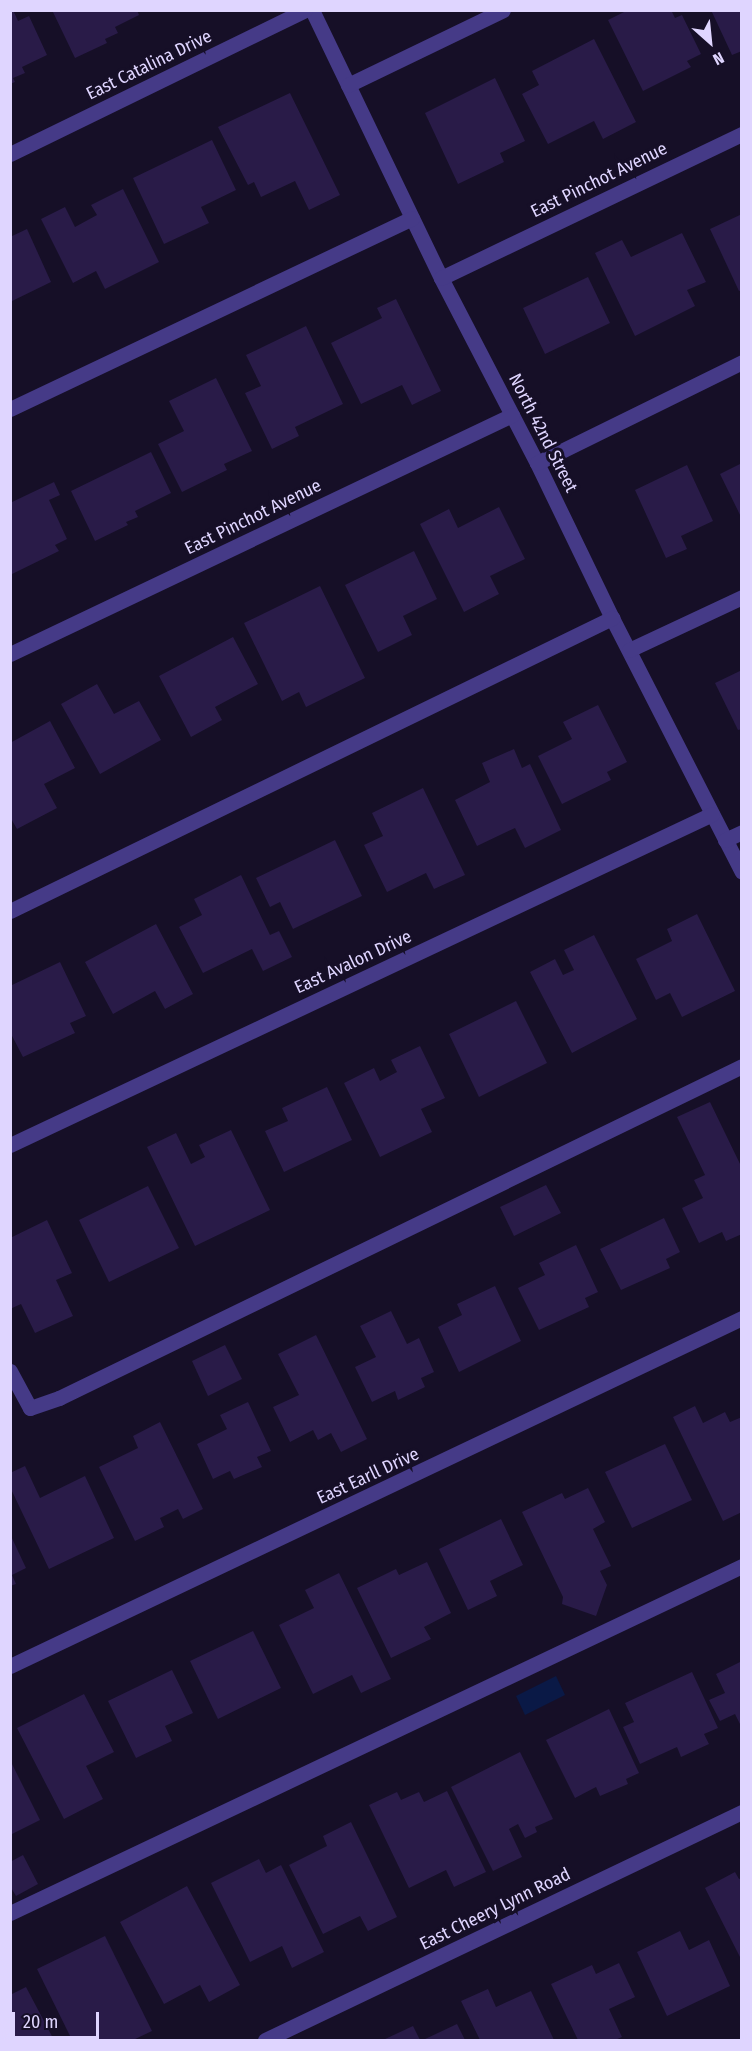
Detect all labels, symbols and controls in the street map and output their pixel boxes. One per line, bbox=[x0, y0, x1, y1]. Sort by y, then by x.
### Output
north arrow bbox=[680, 12, 740, 72]
street label: East Catalina Drive bbox=[83, 25, 215, 105]
text: N bbox=[710, 48, 727, 69]
street label: East Pinchot Avenue bbox=[527, 138, 671, 222]
street label: North 42nd Street bbox=[504, 370, 582, 496]
street label: East Pinchot Avenue bbox=[181, 475, 325, 559]
street label: East Avalon Drive bbox=[291, 925, 415, 999]
street label: East Earll Drive bbox=[314, 1443, 422, 1509]
street label: East Cheery Lynn Road bbox=[416, 1863, 574, 1955]
scale bar bbox=[15, 2000, 102, 2038]
text: 20 m bbox=[23, 2011, 58, 2033]

